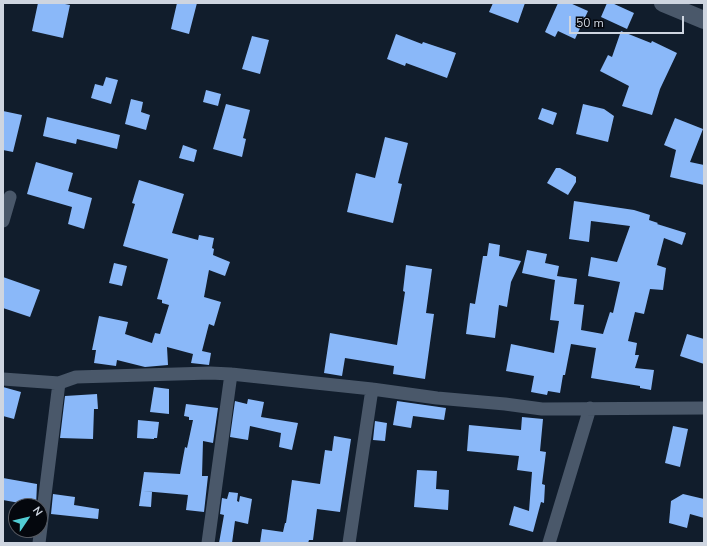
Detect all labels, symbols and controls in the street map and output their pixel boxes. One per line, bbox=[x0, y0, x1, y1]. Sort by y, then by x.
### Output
scale bar bbox=[571, 8, 686, 34]
text: 50 m bbox=[576, 15, 604, 31]
north arrow bbox=[8, 498, 48, 538]
text: N bbox=[29, 504, 46, 519]

